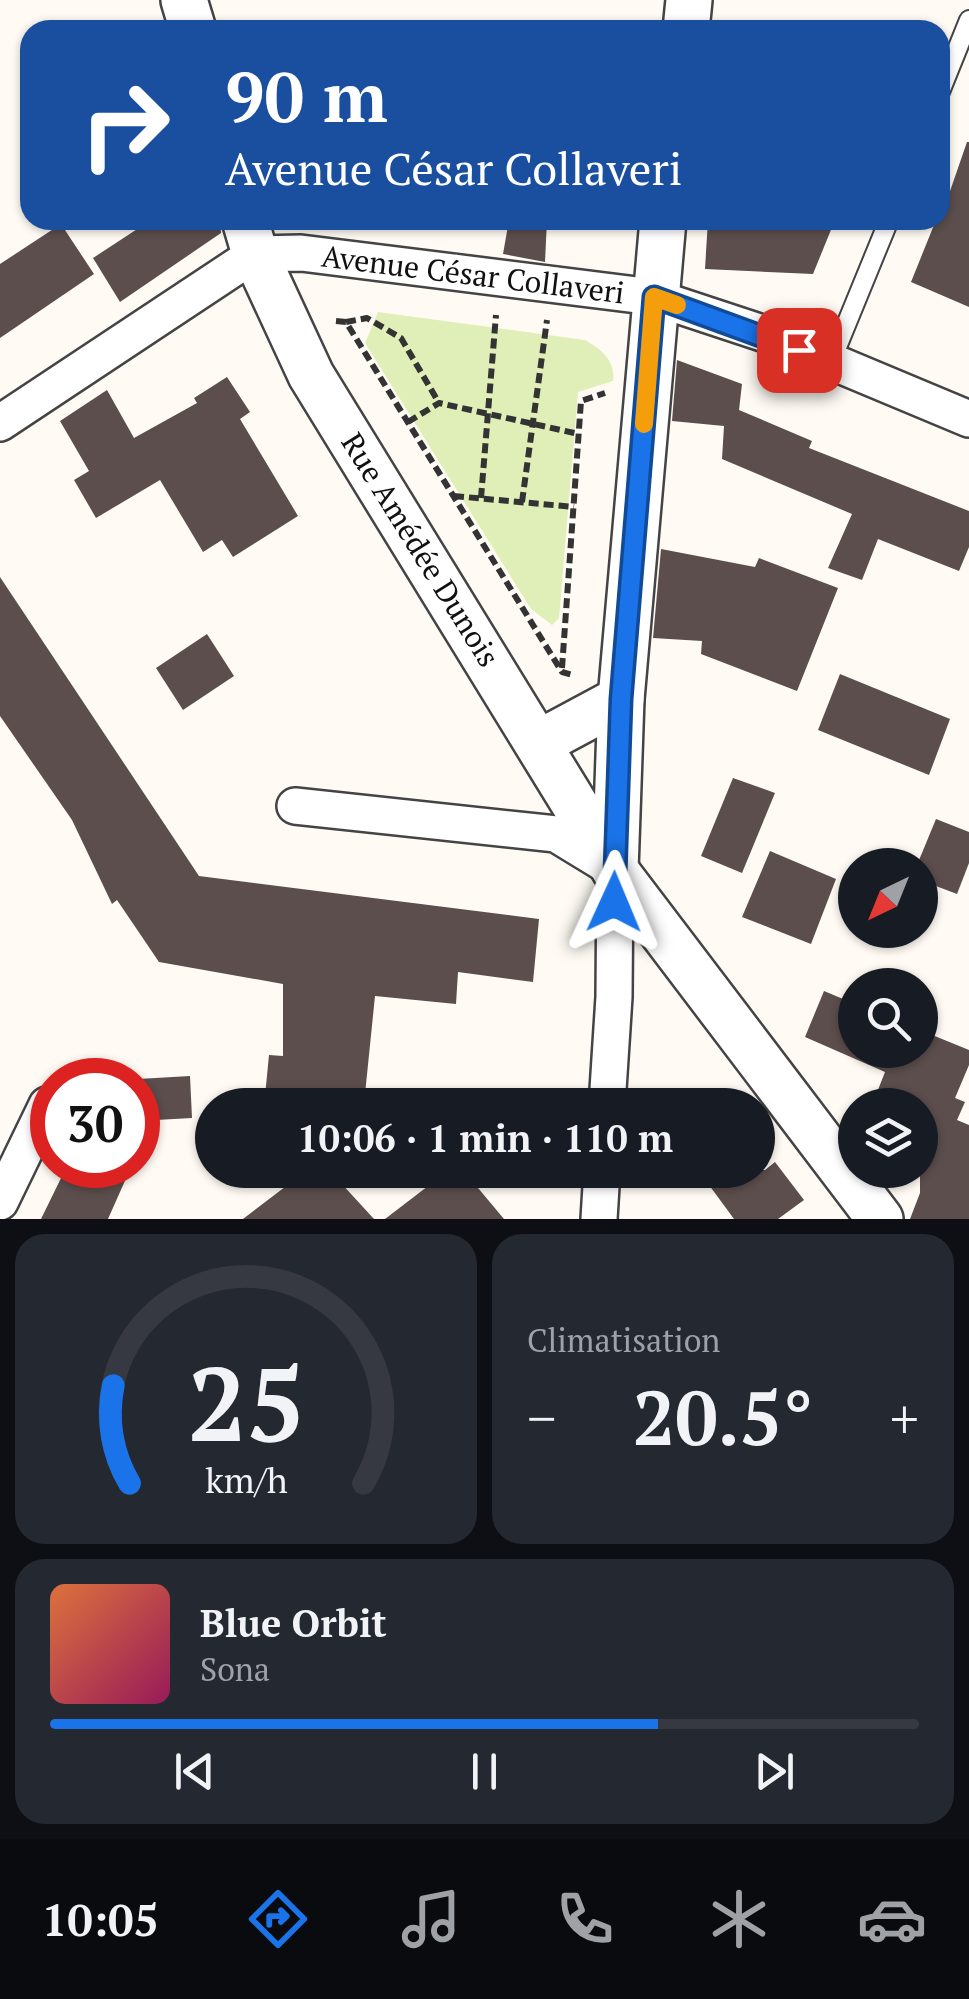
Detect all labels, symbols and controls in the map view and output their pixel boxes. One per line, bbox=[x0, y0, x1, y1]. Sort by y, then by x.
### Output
text: 90 m bbox=[225, 49, 388, 142]
icon: right bbox=[60, 60, 190, 190]
text: Avenue César Collaveri bbox=[225, 138, 682, 198]
street label: Avenue César Collaveri bbox=[319, 236, 627, 312]
pin bbox=[757, 308, 842, 393]
icon: arrive bbox=[772, 323, 827, 378]
street label: Rue Amédée Dunois bbox=[333, 425, 509, 674]
north arrow bbox=[838, 848, 938, 948]
map controls bbox=[838, 848, 938, 1188]
position arrow bbox=[562, 850, 666, 954]
button: search bbox=[838, 968, 938, 1068]
speed limit sign: 30 bbox=[30, 1058, 160, 1188]
button: layers bbox=[838, 1088, 938, 1188]
text: 10:06 · 1 min · 110 m bbox=[297, 1113, 673, 1163]
text: Climatisation bbox=[527, 1319, 720, 1361]
text: 25 bbox=[187, 1333, 305, 1471]
text: 20.5° bbox=[633, 1367, 813, 1466]
text: − bbox=[527, 1381, 556, 1454]
text: + bbox=[890, 1381, 919, 1454]
text: km/h bbox=[205, 1456, 287, 1503]
text: Blue Orbit bbox=[200, 1598, 387, 1648]
text: Sona bbox=[200, 1648, 270, 1690]
icon: previous bbox=[167, 1744, 222, 1799]
icon: pause bbox=[457, 1744, 512, 1799]
icon: next bbox=[747, 1744, 802, 1799]
icon: directions bbox=[243, 1884, 313, 1954]
icon: music bbox=[396, 1884, 466, 1954]
icon: phone bbox=[550, 1884, 620, 1954]
icon: climate bbox=[704, 1884, 774, 1954]
icon: car bbox=[857, 1884, 927, 1954]
text: 10:05 bbox=[42, 1889, 159, 1949]

